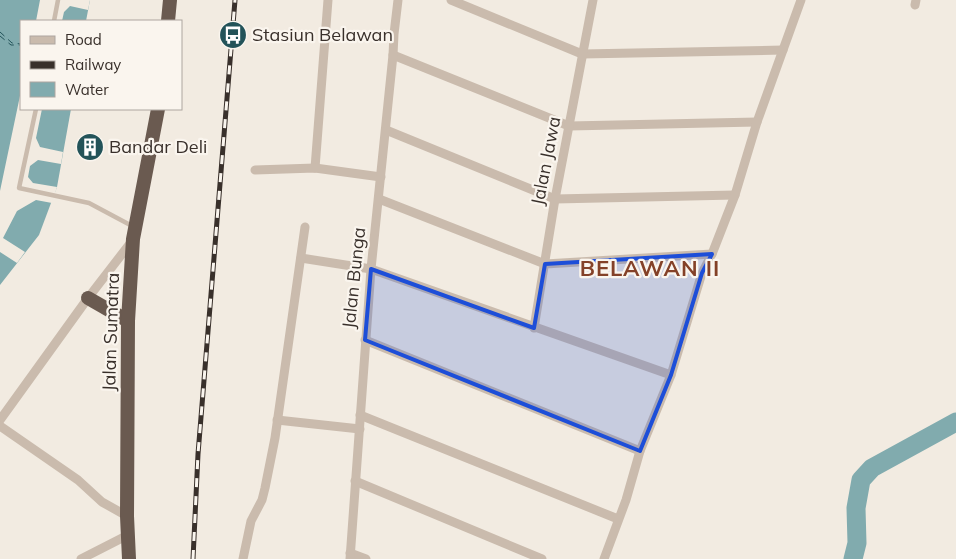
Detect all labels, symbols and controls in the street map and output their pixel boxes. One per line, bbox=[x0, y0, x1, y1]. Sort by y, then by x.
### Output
legend bbox=[20, 20, 182, 110]
bus stop icon: Stasiun Belawan bbox=[218, 20, 248, 50]
place label: Stasiun Belawan bbox=[252, 23, 393, 46]
text: Road bbox=[65, 30, 102, 49]
text: Railway bbox=[65, 55, 121, 74]
text: Water bbox=[65, 80, 109, 99]
street label: Jalan Jawa bbox=[526, 115, 565, 207]
building icon: Bandar Deli bbox=[75, 132, 105, 162]
place label: Bandar Deli bbox=[109, 135, 207, 158]
street label: Jalan Bunga bbox=[337, 226, 370, 330]
district label: BELAWAN II bbox=[580, 254, 720, 282]
street label: Jalan Sumatra bbox=[97, 272, 124, 392]

